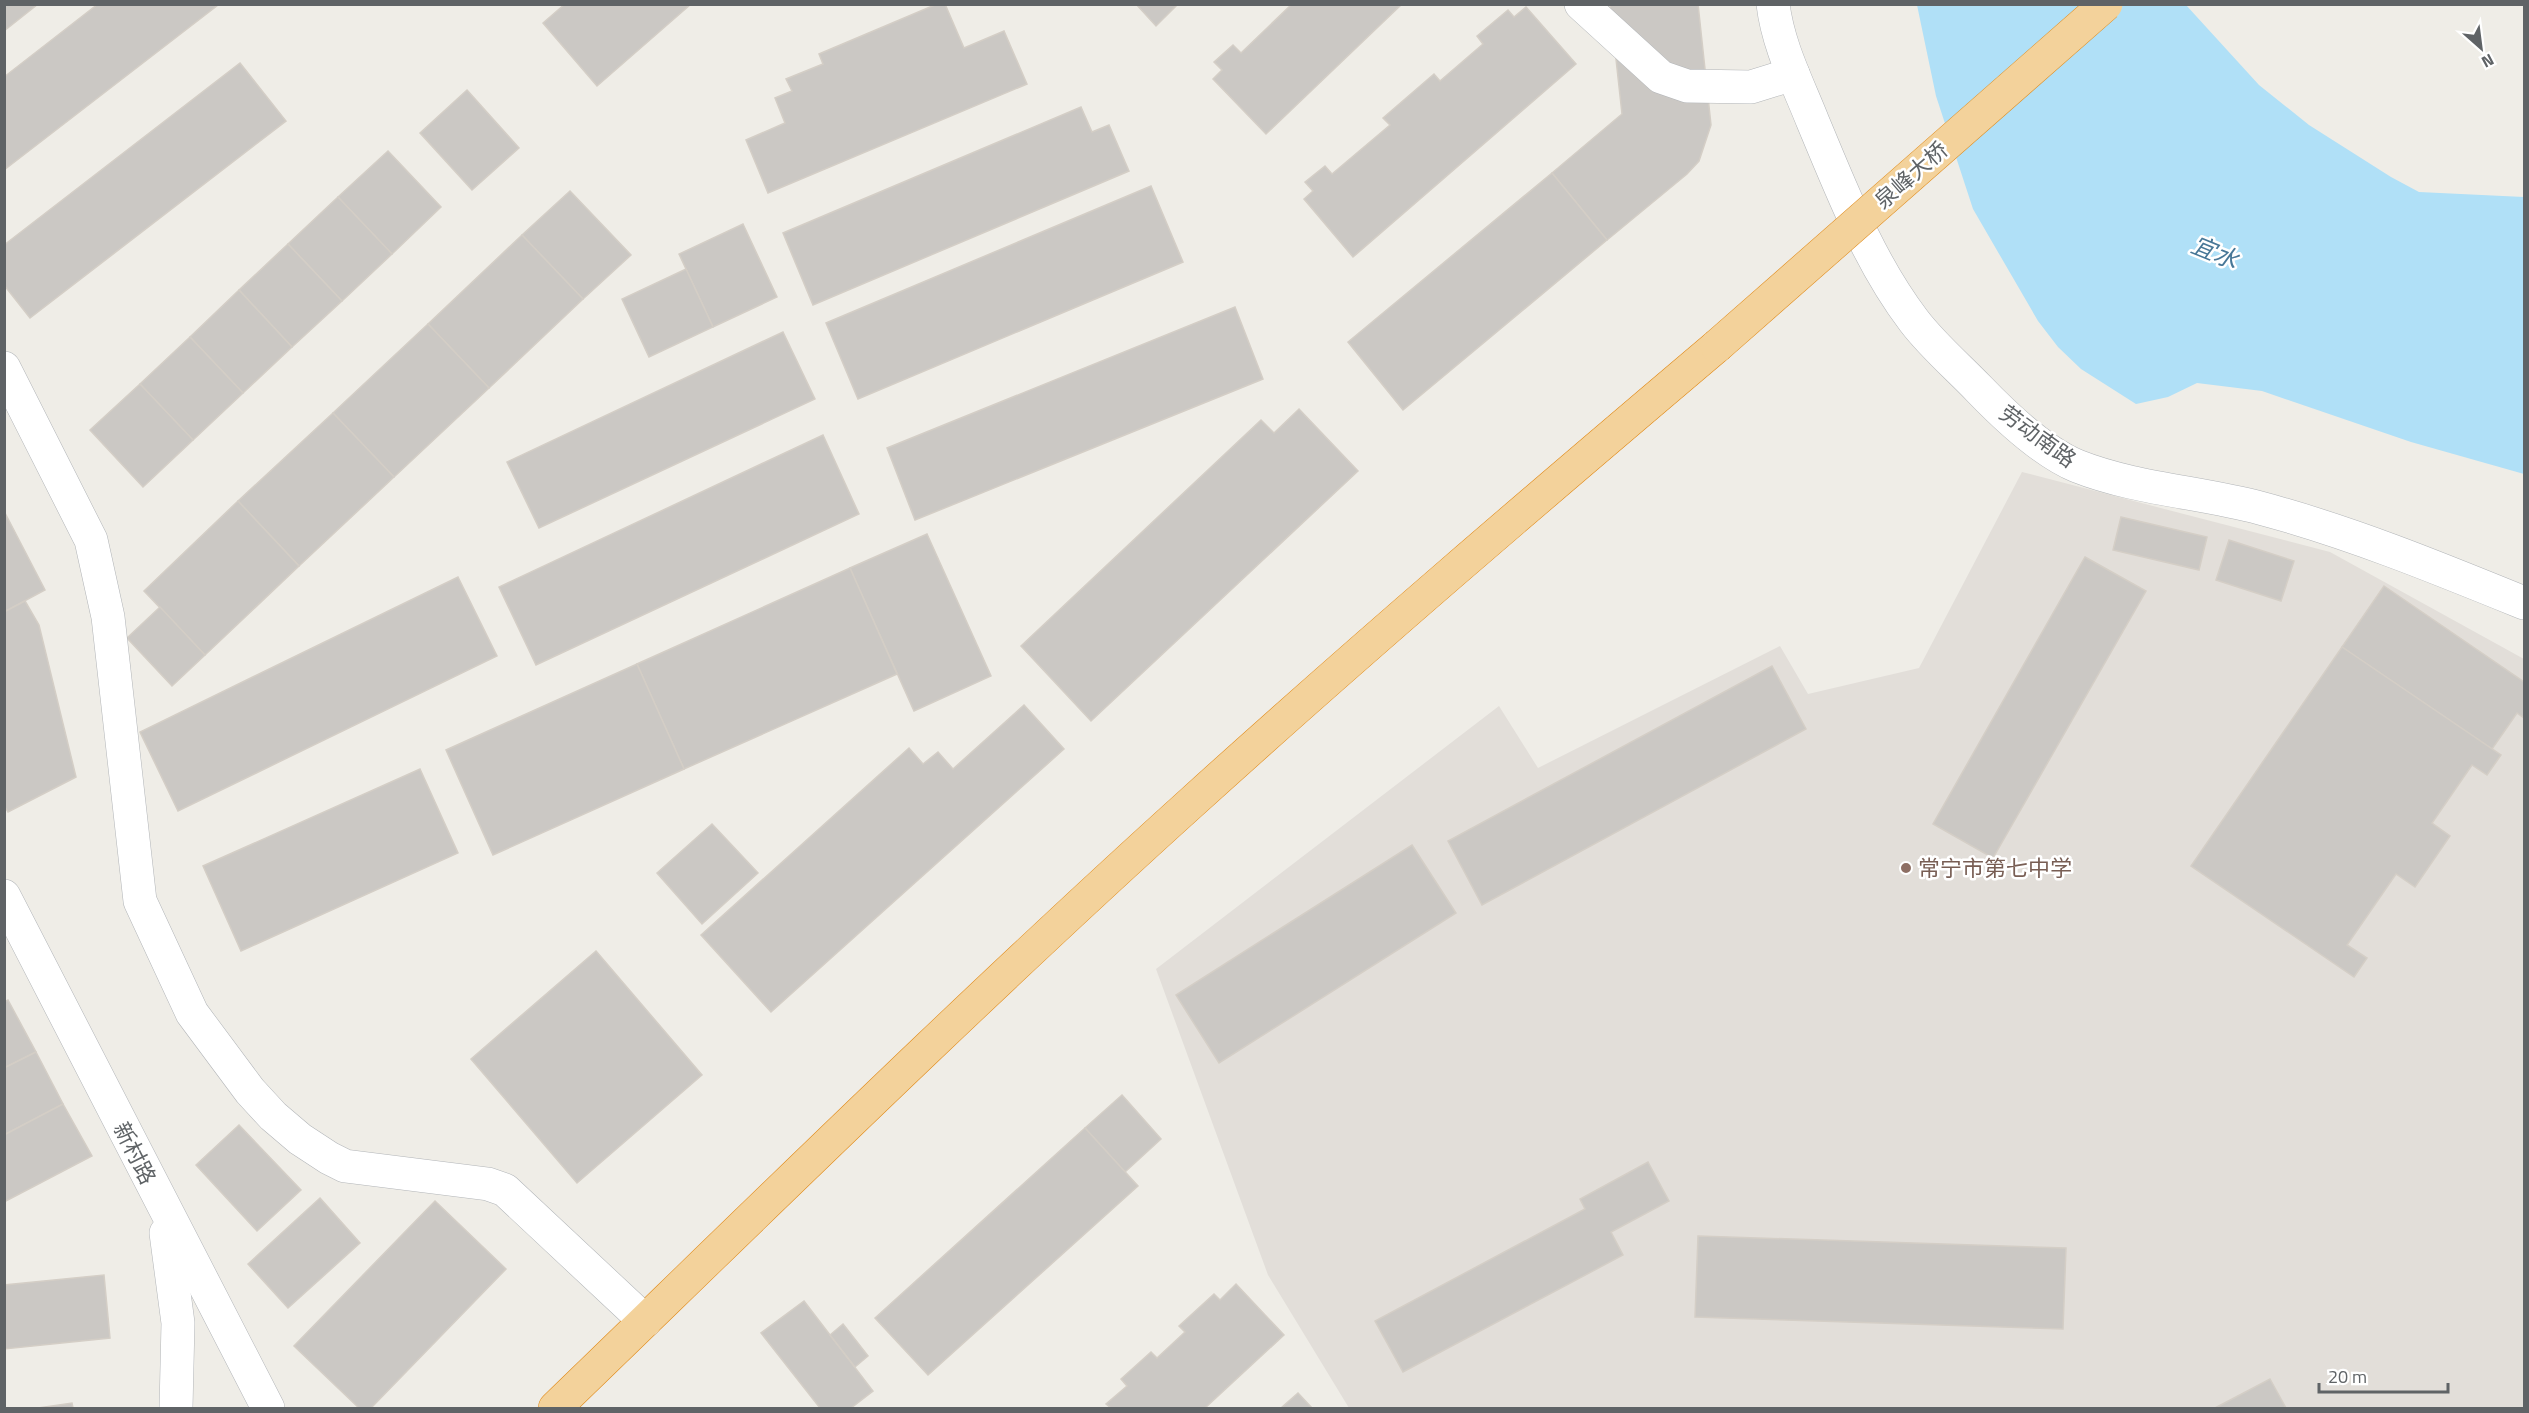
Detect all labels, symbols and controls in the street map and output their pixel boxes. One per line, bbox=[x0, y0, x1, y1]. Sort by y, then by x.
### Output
north arrow bbox=[2451, 18, 2511, 78]
text: N bbox=[2478, 48, 2499, 74]
street label: 泉峰大桥 bbox=[1867, 133, 1955, 217]
water label: 宜水 bbox=[2186, 226, 2245, 278]
street label: 劳动南路 bbox=[1992, 396, 2084, 476]
place label: 常宁市第七中学 bbox=[1918, 851, 2072, 885]
marker: 常宁市第七中学 bbox=[1899, 861, 1913, 875]
street label: 新村路 bbox=[105, 1116, 165, 1190]
scale bar bbox=[2319, 1356, 2448, 1394]
text: 20 m bbox=[2328, 1363, 2367, 1390]

